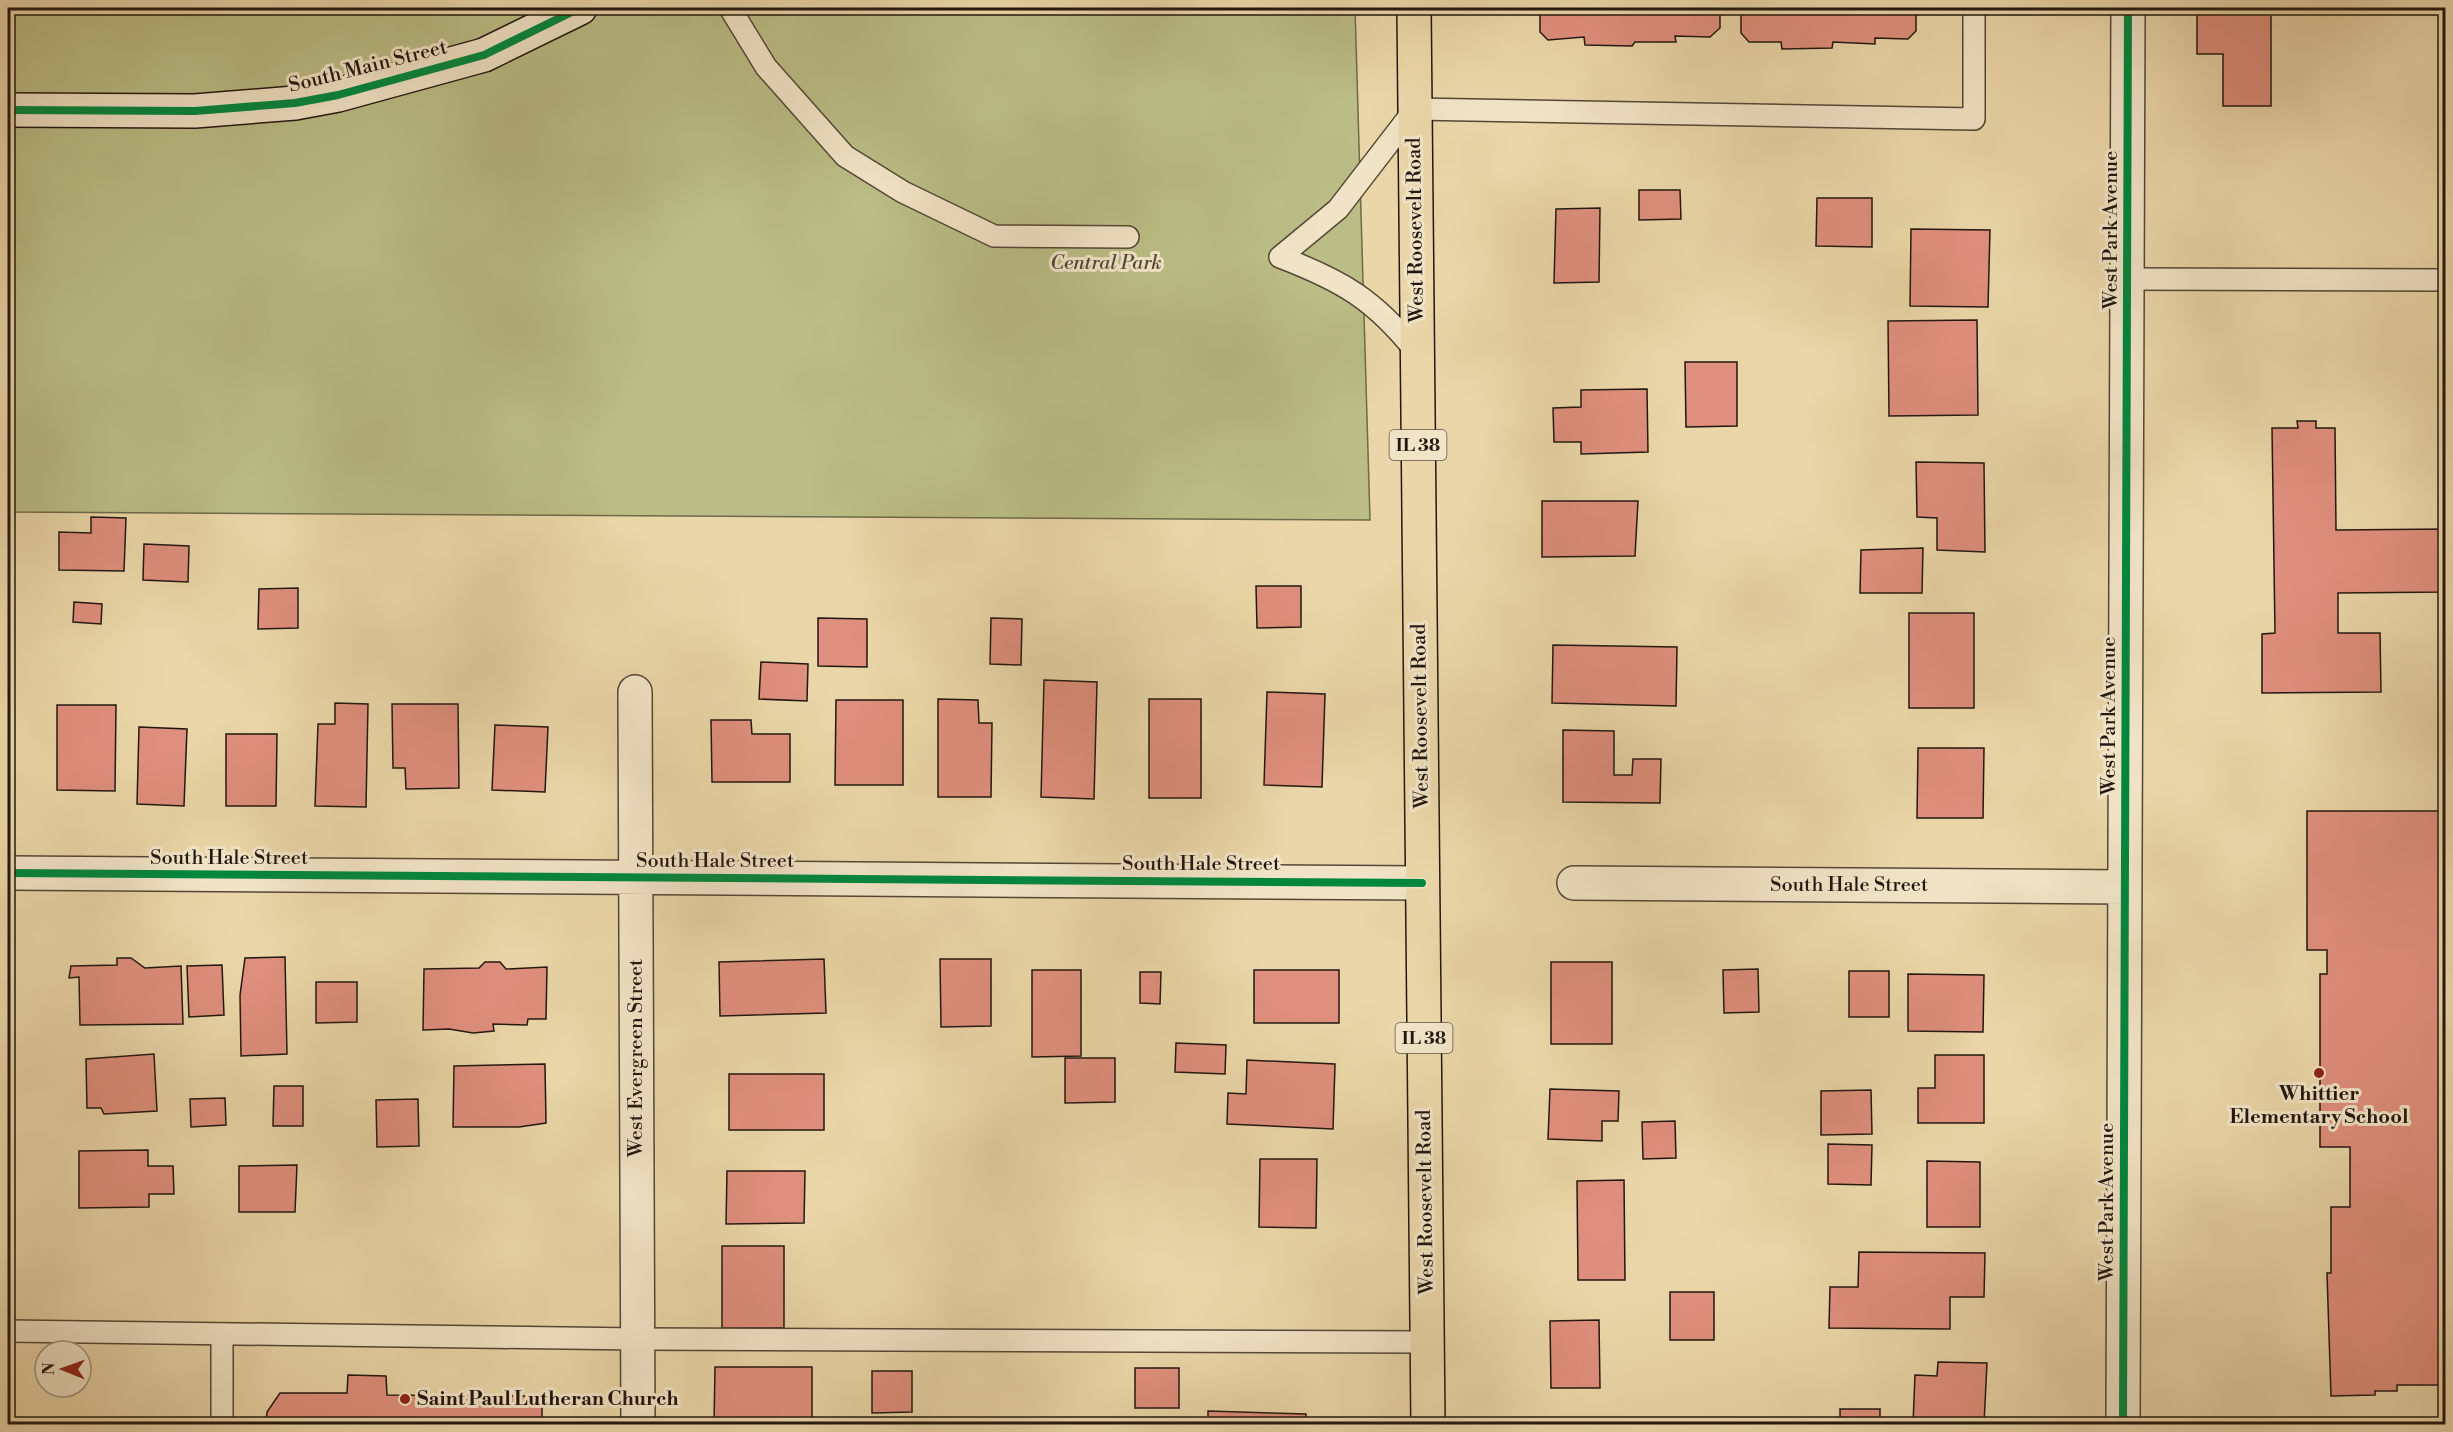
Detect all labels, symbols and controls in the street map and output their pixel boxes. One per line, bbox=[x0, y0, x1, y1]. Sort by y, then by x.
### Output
street label: South Main Street bbox=[286, 35, 450, 99]
street label: West Roosevelt Road bbox=[1402, 137, 1430, 324]
street label: West Park Avenue bbox=[2099, 151, 2124, 310]
park label: Central Park bbox=[1050, 251, 1162, 276]
road number: IL 38 bbox=[1390, 430, 1446, 460]
street label: West Roosevelt Road bbox=[1407, 623, 1435, 810]
street label: West Park Avenue bbox=[2097, 637, 2122, 796]
street label: South Hale Street bbox=[150, 846, 308, 871]
street label: South Hale Street bbox=[636, 849, 794, 874]
street label: South Hale Street bbox=[1122, 852, 1280, 877]
street label: South Hale Street bbox=[1770, 873, 1928, 898]
street label: West Evergreen Street bbox=[624, 959, 649, 1158]
road number: IL 38 bbox=[1396, 1023, 1452, 1053]
marker: Whittier Elementary School bbox=[2312, 1066, 2326, 1080]
place label: Whittier Elementary School bbox=[2229, 1082, 2409, 1130]
street label: West Roosevelt Road bbox=[1412, 1109, 1440, 1296]
street label: West Park Avenue bbox=[2095, 1123, 2120, 1282]
north arrow bbox=[33, 1339, 93, 1399]
text: N bbox=[39, 1362, 59, 1375]
place label: Saint Paul Lutheran Church bbox=[417, 1387, 679, 1412]
marker: Saint Paul Lutheran Church bbox=[398, 1392, 412, 1406]

